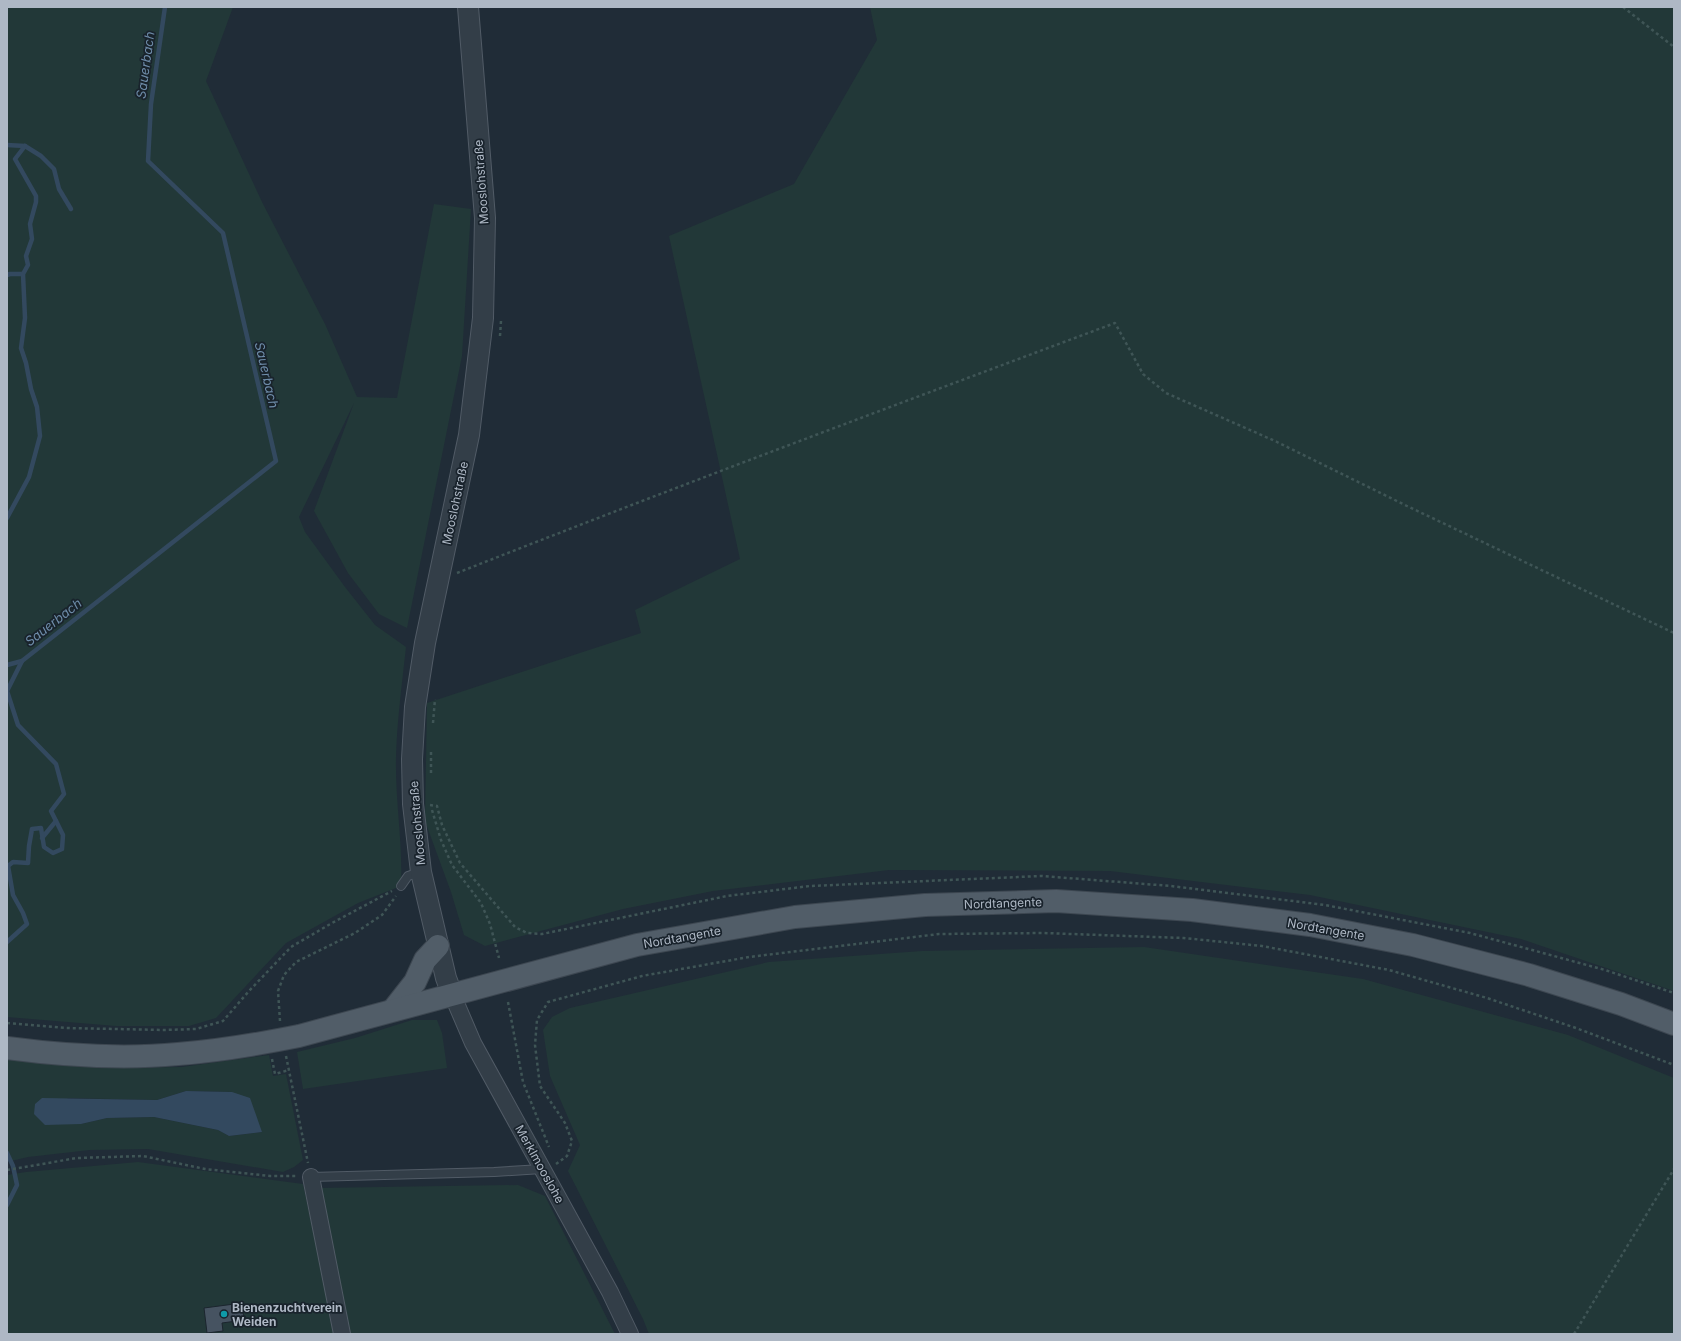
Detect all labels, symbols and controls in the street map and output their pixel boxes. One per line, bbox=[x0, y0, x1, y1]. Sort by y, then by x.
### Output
water label: Sauerbach bbox=[132, 30, 158, 100]
street label: Mooslohstraße bbox=[471, 139, 491, 225]
water label: Sauerbach bbox=[252, 340, 282, 410]
street label: Mooslohstraße bbox=[439, 460, 471, 546]
water label: Sauerbach bbox=[21, 595, 85, 649]
street label: Mooslohstraße bbox=[406, 780, 428, 866]
street label: Nordtangente bbox=[964, 894, 1042, 912]
street label: Nordtangente bbox=[1286, 915, 1366, 943]
street label: Nordtangente bbox=[642, 923, 722, 951]
street label: Merklmooslohe bbox=[512, 1122, 568, 1206]
place label: Bienenzuchtverein Weiden bbox=[232, 1300, 343, 1329]
marker: Bienenzuchtverein Weiden bbox=[219, 1309, 229, 1319]

